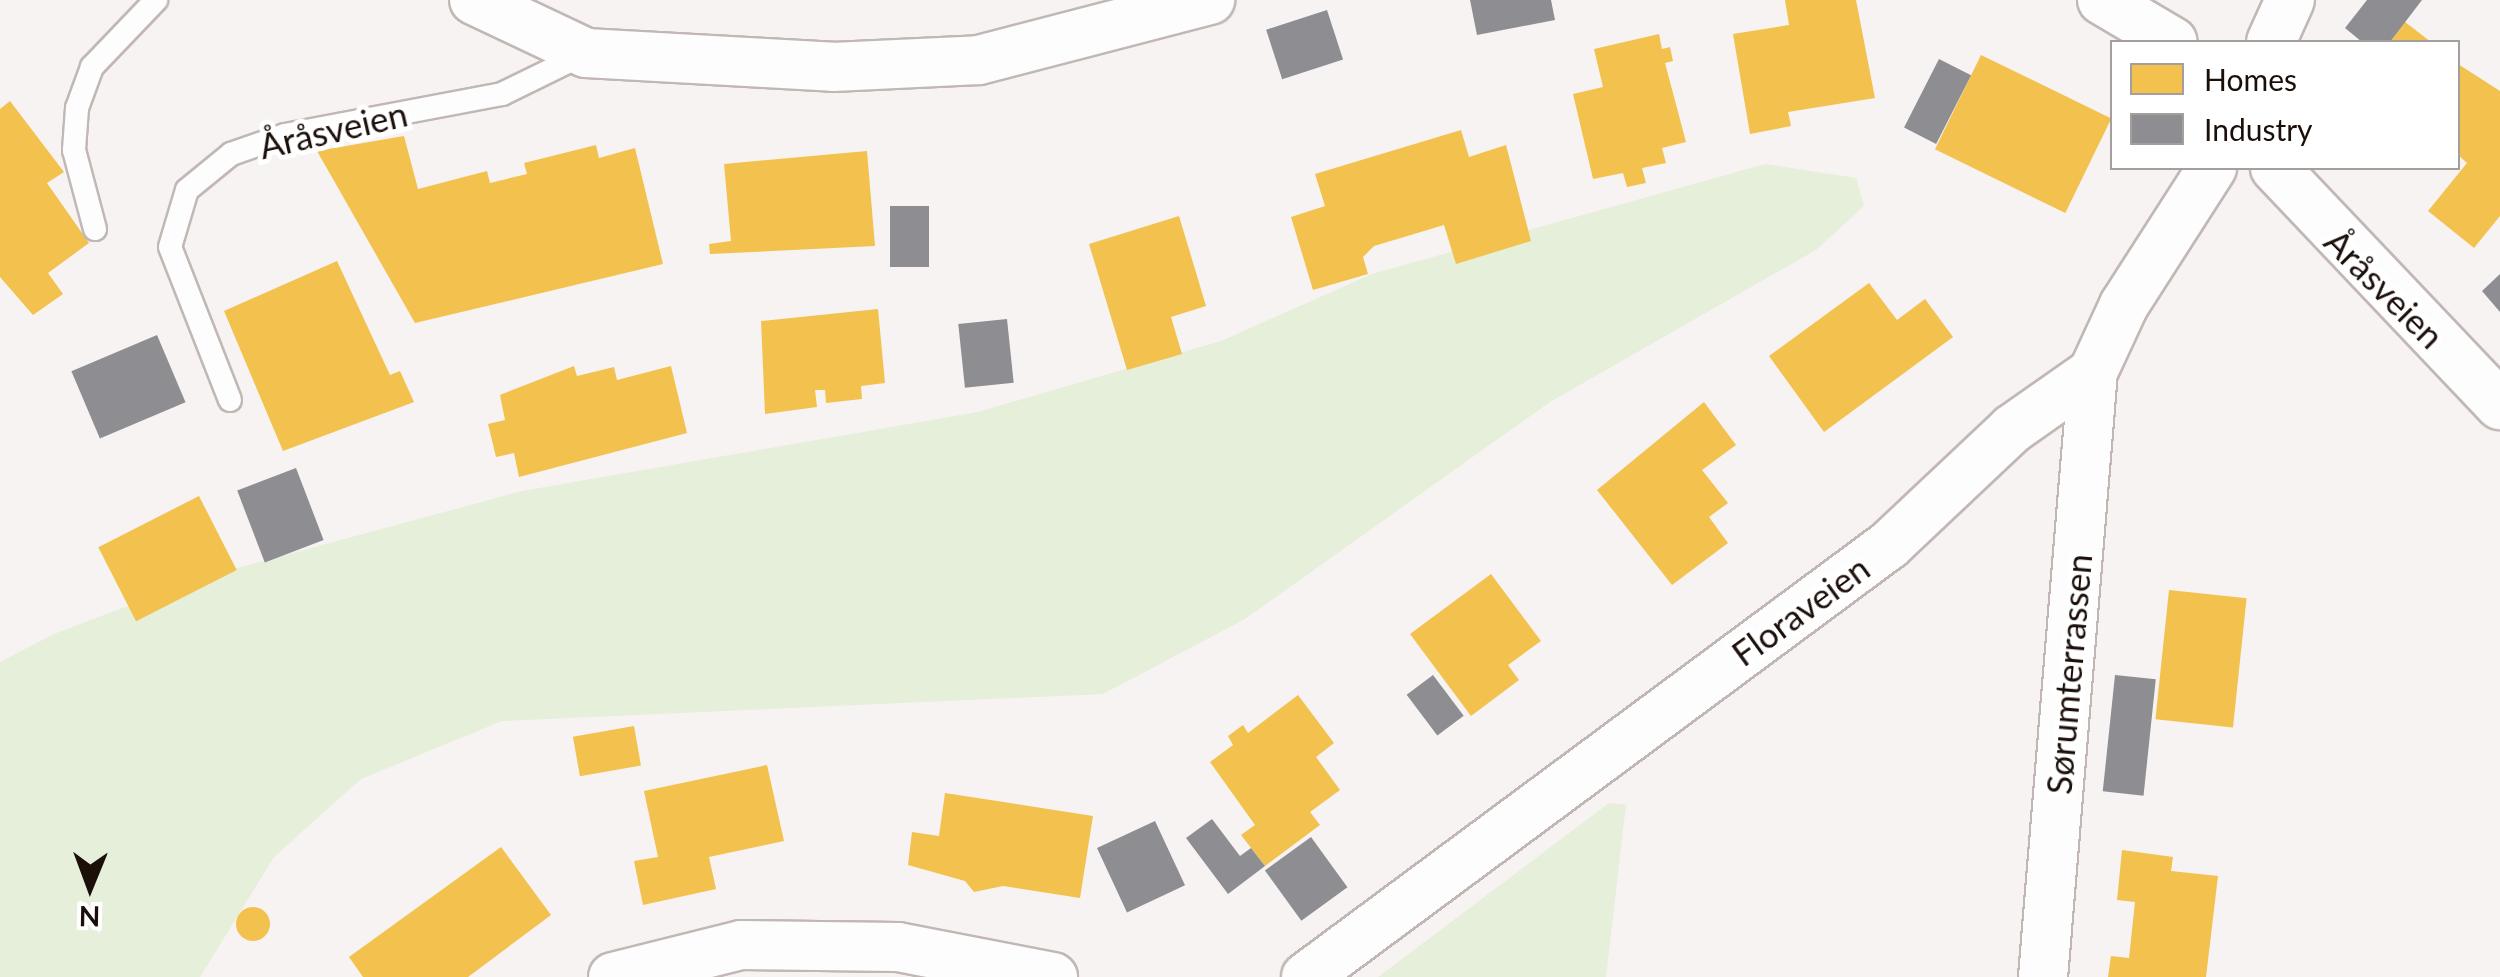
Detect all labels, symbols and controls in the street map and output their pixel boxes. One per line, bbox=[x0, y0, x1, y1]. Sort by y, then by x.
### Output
legend bbox=[2110, 40, 2460, 170]
text: Homes bbox=[2204, 61, 2297, 97]
street label: Åråsveien bbox=[255, 92, 411, 166]
text: Industry bbox=[2204, 111, 2313, 147]
street label: Åråsveien bbox=[2317, 220, 2453, 356]
street label: Floraveien bbox=[1723, 546, 1877, 674]
street label: Sørumterrassen bbox=[2037, 552, 2099, 796]
north arrow bbox=[40, 837, 140, 937]
text: N bbox=[78, 900, 101, 934]

